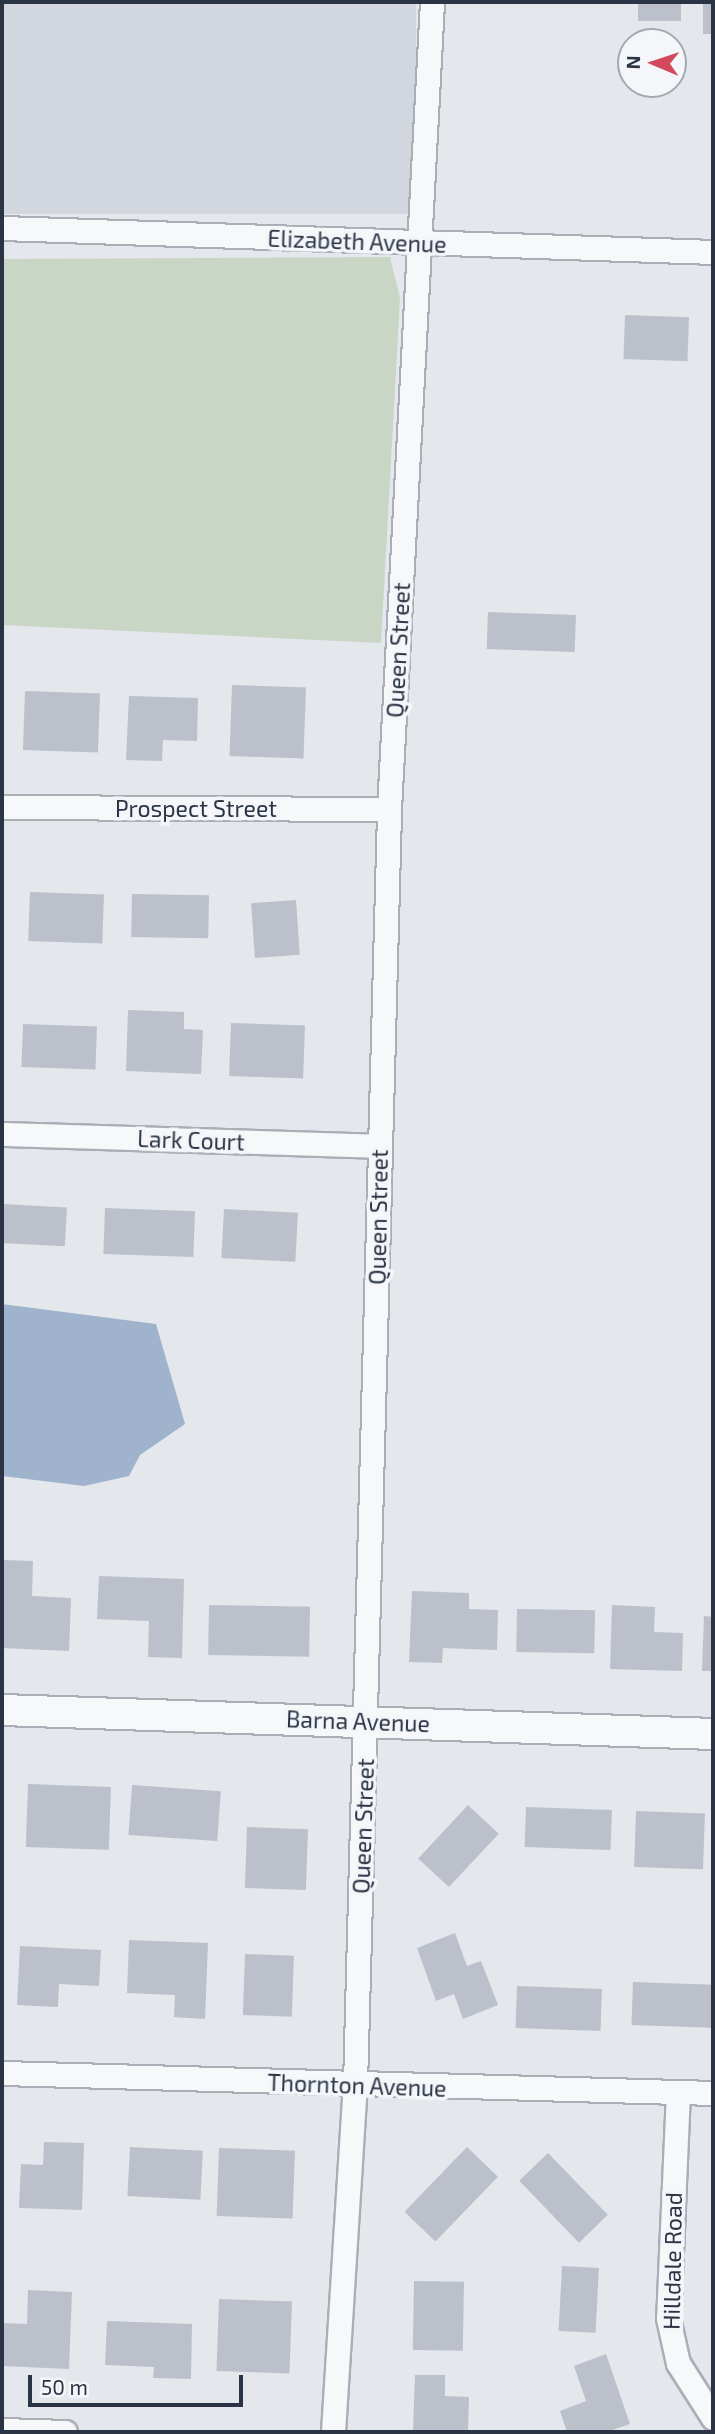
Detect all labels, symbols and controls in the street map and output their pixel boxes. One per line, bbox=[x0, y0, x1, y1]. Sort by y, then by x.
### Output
north arrow bbox=[617, 28, 687, 98]
text: N bbox=[621, 55, 644, 70]
street label: Elizabeth Avenue bbox=[267, 224, 447, 258]
street label: Queen Street bbox=[381, 582, 415, 718]
street label: Prospect Street bbox=[115, 794, 277, 822]
street label: Lark Court bbox=[137, 1124, 245, 1156]
street label: Queen Street bbox=[363, 1149, 393, 1285]
street label: Barna Avenue bbox=[285, 1705, 431, 1737]
street label: Queen Street bbox=[347, 1758, 379, 1894]
street label: Thornton Avenue bbox=[267, 2068, 447, 2102]
street label: Hilldale Road bbox=[657, 2192, 687, 2330]
scale bar bbox=[32, 2360, 247, 2404]
text: 50 m bbox=[41, 2374, 88, 2399]

